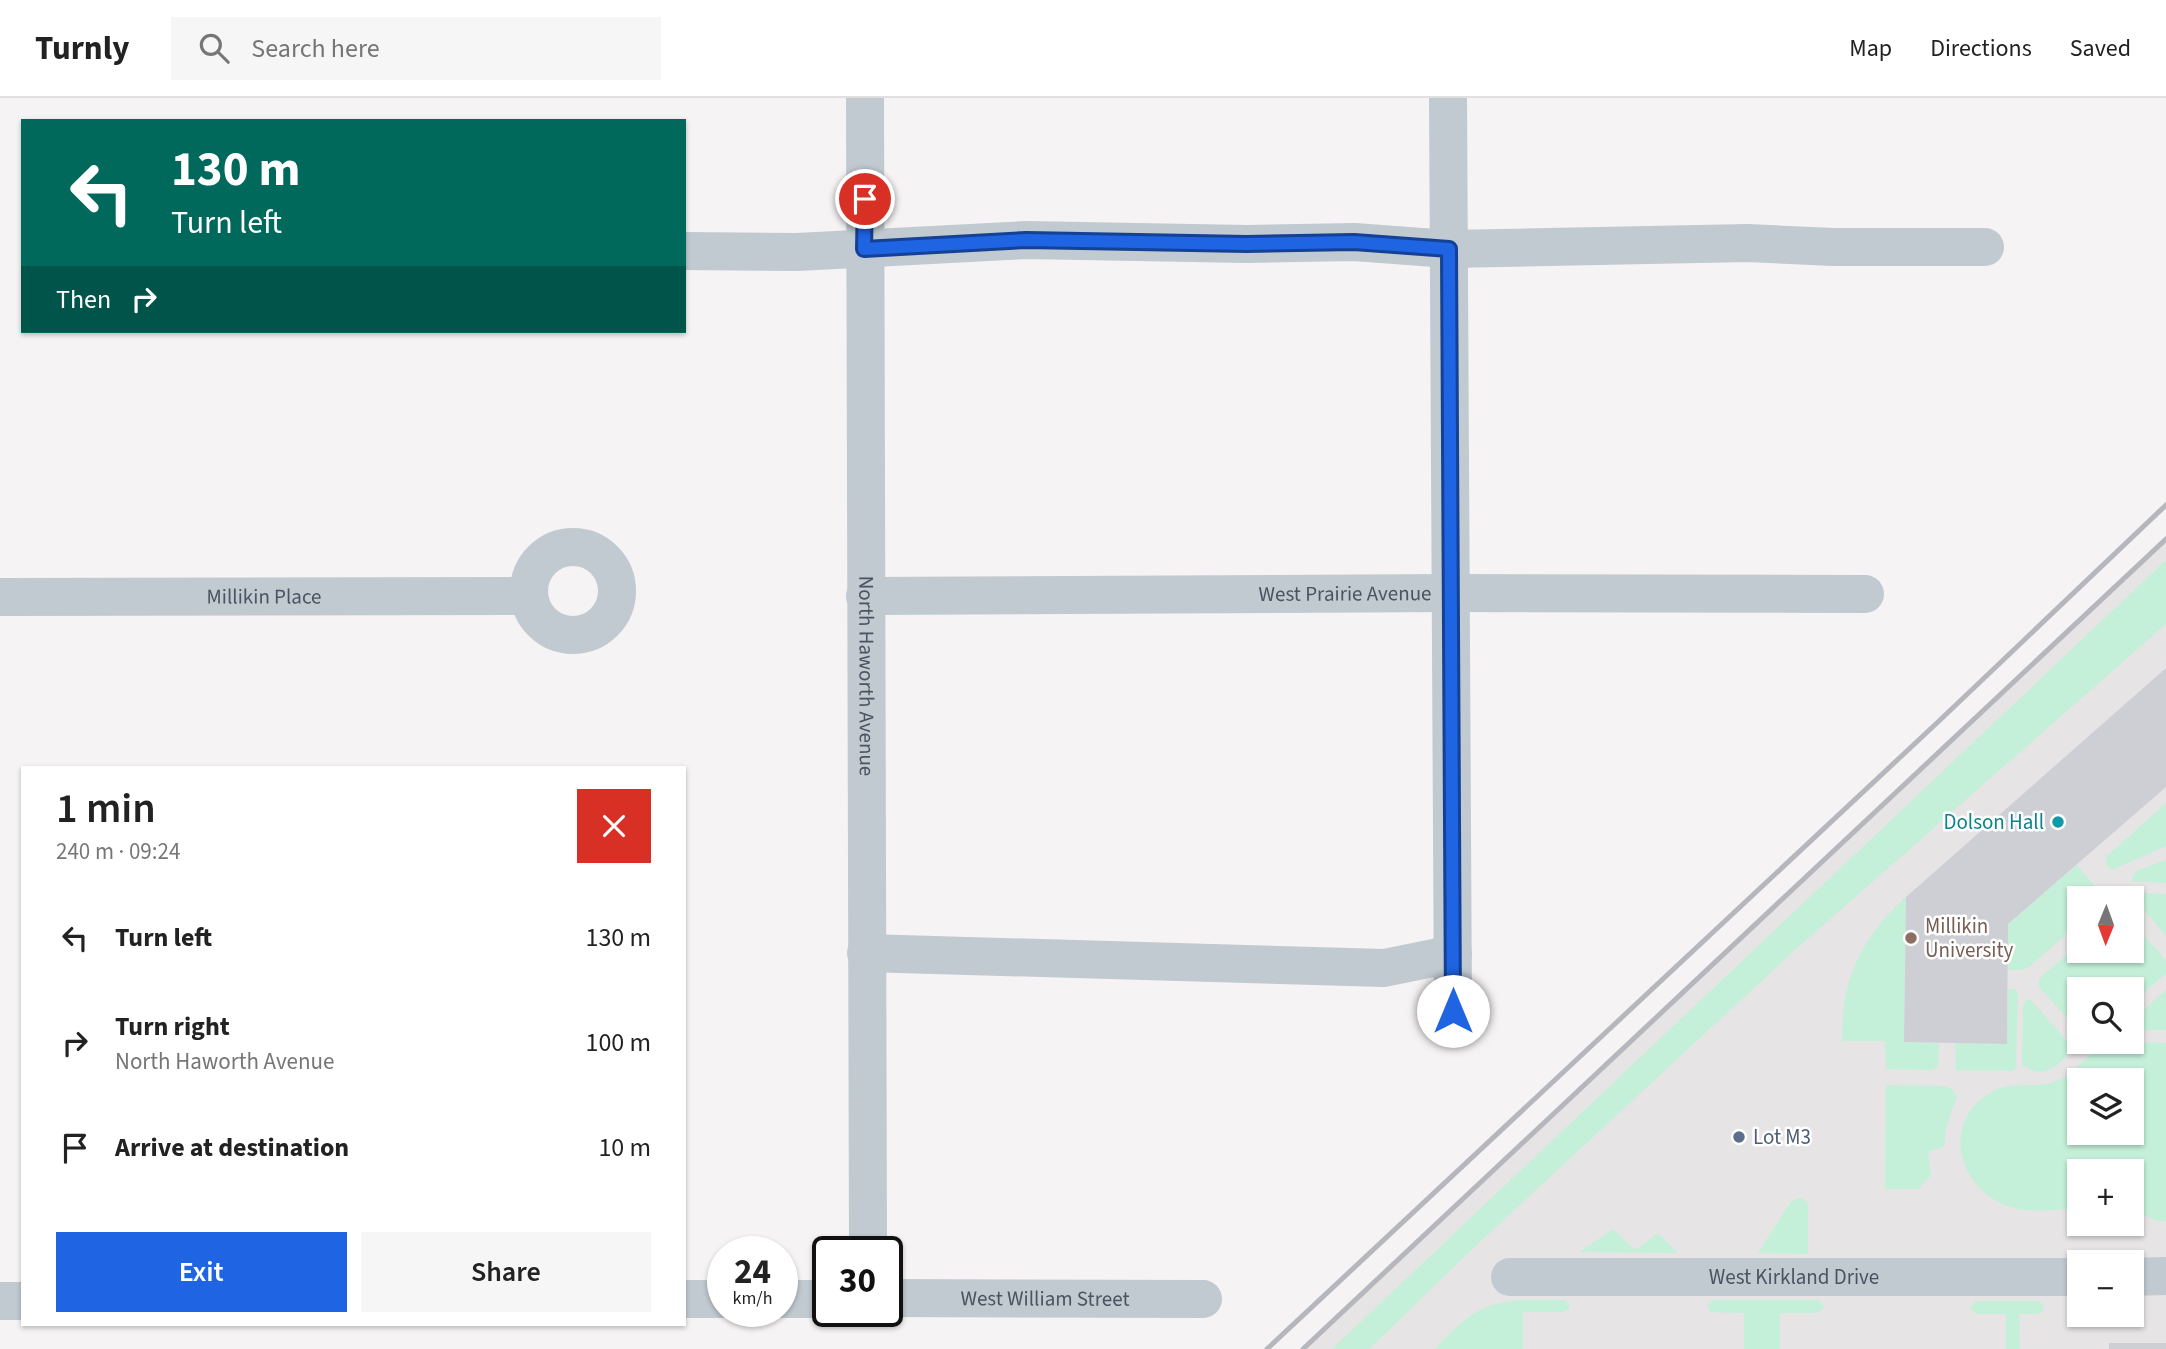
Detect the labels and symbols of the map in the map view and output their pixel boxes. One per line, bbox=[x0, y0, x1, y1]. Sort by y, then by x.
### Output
pin bbox=[835, 169, 895, 229]
street label: North Haworth Avenue bbox=[851, 576, 882, 776]
street label: West Prairie Avenue bbox=[1258, 578, 1432, 609]
street label: Millikin Place bbox=[206, 581, 322, 612]
place label: Dolson Hall bbox=[1943, 807, 2044, 837]
marker: Dolson Hall bbox=[2050, 814, 2066, 830]
north arrow bbox=[2067, 886, 2144, 962]
place label: Millikin University bbox=[1925, 911, 2014, 965]
marker: Millikin University bbox=[1903, 930, 1919, 946]
position arrow bbox=[1416, 974, 1490, 1048]
place label: Lot M3 bbox=[1753, 1122, 1811, 1152]
marker: Lot M3 bbox=[1731, 1129, 1747, 1145]
speed limit sign: 30 bbox=[812, 1236, 903, 1327]
street label: West Kirkland Drive bbox=[1709, 1262, 1879, 1292]
street label: West William Street bbox=[960, 1283, 1130, 1314]

